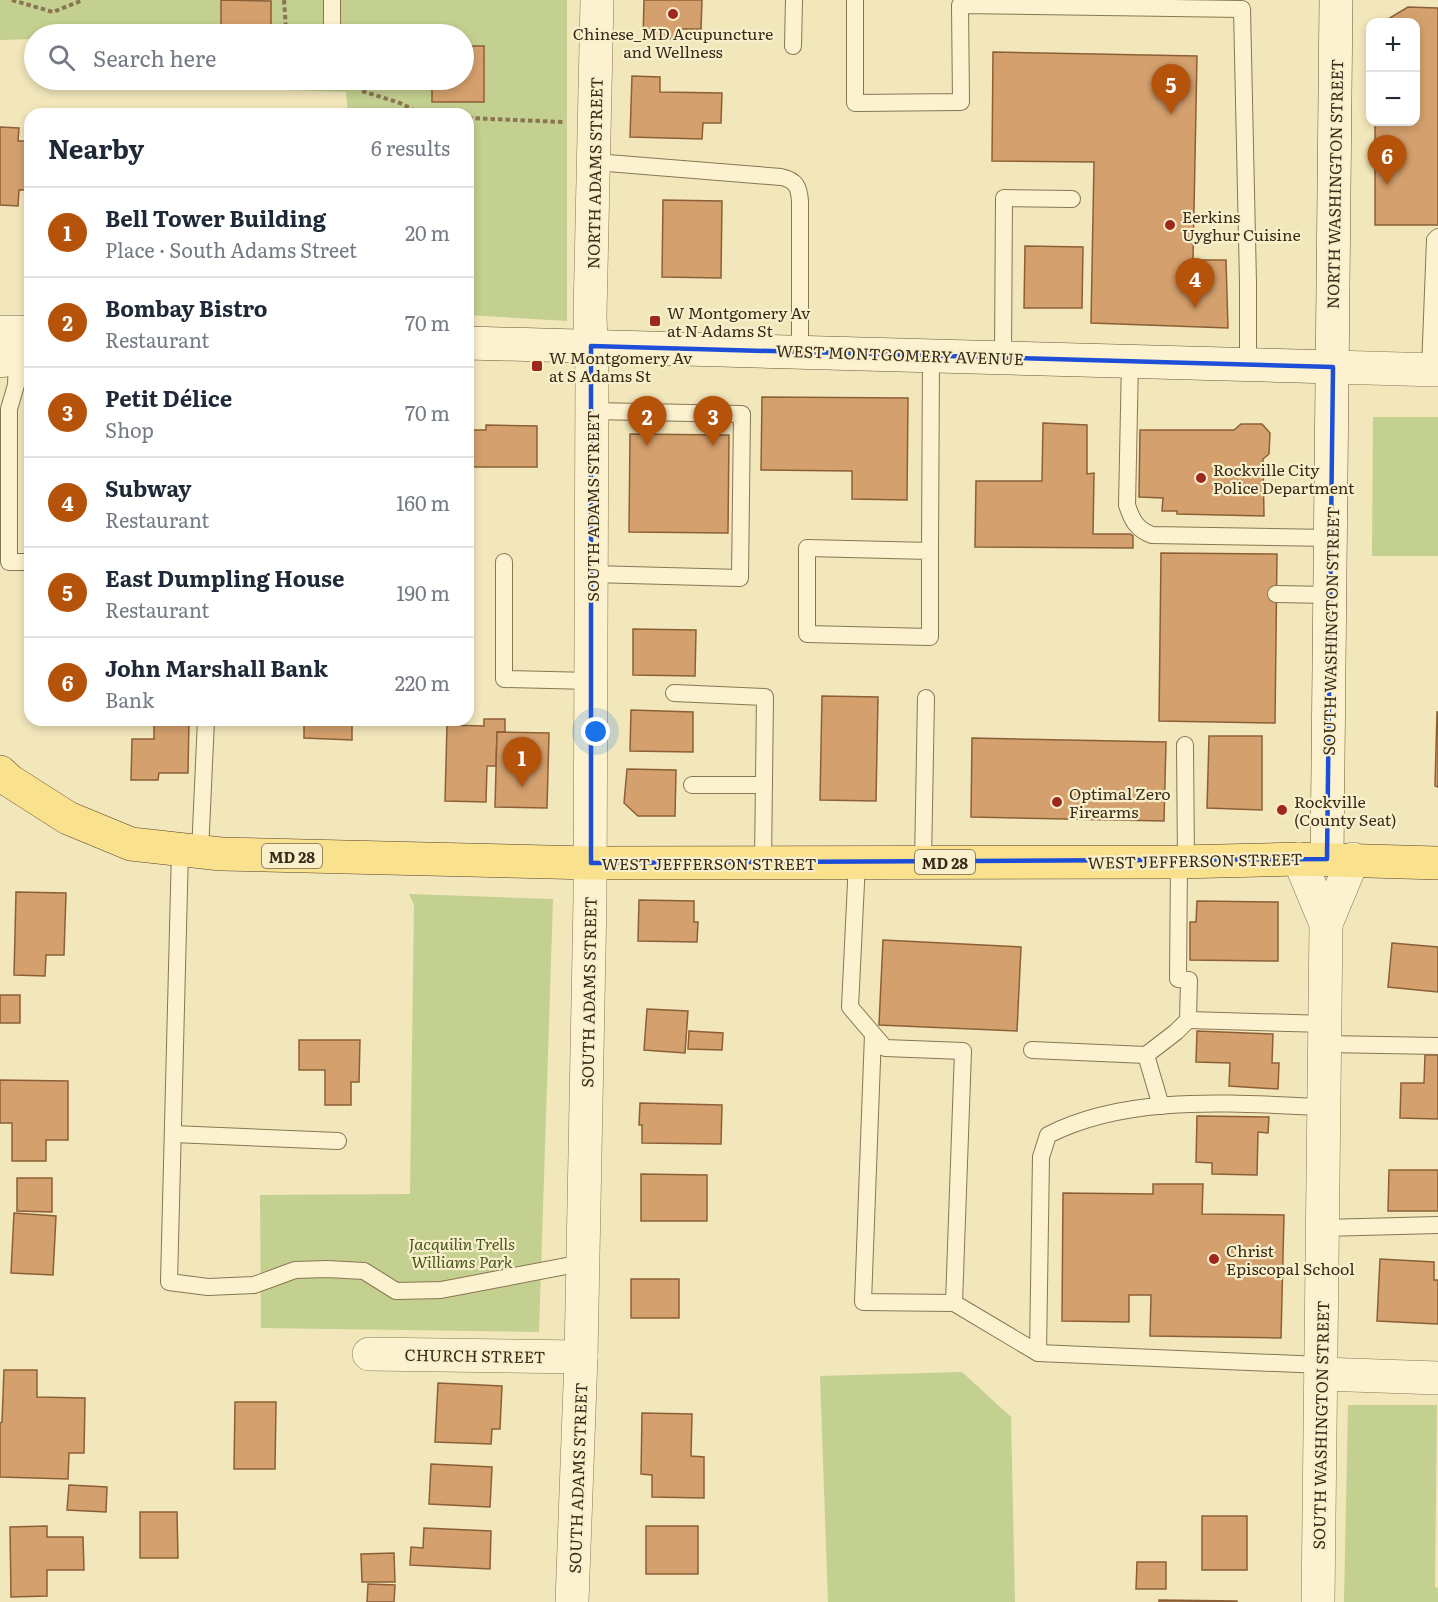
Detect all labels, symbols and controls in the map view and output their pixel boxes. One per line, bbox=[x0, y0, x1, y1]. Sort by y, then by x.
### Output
marker: Chinese_MD Acupuncture and Wellness bbox=[666, 7, 680, 21]
map controls bbox=[1366, 18, 1420, 126]
button: + bbox=[1366, 18, 1420, 72]
place label: Chinese_MD Acupuncture and Wellness bbox=[573, 21, 773, 63]
search box bbox=[24, 24, 474, 90]
icon: search bbox=[45, 41, 78, 74]
text: Search here bbox=[93, 41, 216, 74]
street label: NORTH WASHINGTON STREET bbox=[1320, 58, 1348, 309]
pin: 5 bbox=[1152, 64, 1190, 114]
button: − bbox=[1366, 72, 1420, 126]
street label: NORTH ADAMS STREET bbox=[580, 76, 608, 269]
text: Nearby bbox=[48, 128, 144, 167]
text: 6 results bbox=[371, 132, 450, 162]
pin: 6 bbox=[1368, 136, 1406, 185]
text: Bell Tower Building bbox=[105, 201, 326, 234]
place label: Eerkins Uyghur Cuisine bbox=[1182, 204, 1301, 246]
text: 1 bbox=[63, 217, 72, 247]
text: 20 m bbox=[405, 217, 450, 247]
marker: Eerkins Uyghur Cuisine bbox=[1163, 218, 1177, 232]
text: Place · South Adams Street bbox=[105, 234, 357, 264]
pin: 4 bbox=[1176, 258, 1214, 308]
text: Bombay Bistro bbox=[105, 291, 268, 324]
place label: W Montgomery Av at N Adams St bbox=[667, 300, 811, 342]
text: 2 bbox=[62, 307, 73, 337]
text: 70 m bbox=[405, 307, 450, 337]
marker: W Montgomery Av at N Adams St bbox=[648, 314, 662, 328]
text: Restaurant bbox=[105, 324, 209, 354]
street label: WEST MONTGOMERY AVENUE bbox=[776, 338, 1024, 370]
place label: W Montgomery Av at S Adams St bbox=[549, 345, 693, 387]
marker: W Montgomery Av at S Adams St bbox=[530, 359, 544, 373]
text: Petit Délice bbox=[105, 381, 232, 414]
pin: 2 bbox=[628, 396, 666, 446]
pin: 3 bbox=[694, 396, 732, 446]
text: 3 bbox=[62, 397, 73, 427]
text: 70 m bbox=[405, 397, 450, 427]
street label: SOUTH ADAMS STREET bbox=[580, 410, 604, 602]
text: Shop bbox=[105, 414, 154, 444]
place label: Rockville City Police Department bbox=[1213, 457, 1355, 499]
text: Subway bbox=[105, 471, 191, 504]
marker: Rockville City Police Department bbox=[1194, 471, 1208, 485]
text: 4 bbox=[61, 487, 74, 517]
text: 160 m bbox=[396, 487, 450, 517]
text: Restaurant bbox=[105, 504, 209, 534]
street label: SOUTH WASHINGTON STREET bbox=[1316, 506, 1344, 756]
text: East Dumpling House bbox=[105, 561, 344, 594]
text: 5 bbox=[62, 577, 73, 607]
text: 190 m bbox=[396, 577, 450, 607]
text: Restaurant bbox=[105, 594, 209, 624]
text: John Marshall Bank bbox=[105, 651, 328, 684]
text: 6 bbox=[62, 667, 73, 697]
text: 220 m bbox=[395, 667, 450, 697]
text: Bank bbox=[105, 684, 154, 714]
your location bbox=[581, 717, 610, 746]
pin: 1 bbox=[502, 738, 542, 787]
place label: Optimal Zero Firearms bbox=[1069, 781, 1171, 823]
place label: Rockville (County Seat) bbox=[1294, 789, 1397, 831]
marker: Optimal Zero Firearms bbox=[1050, 795, 1064, 809]
marker: Rockville (County Seat) bbox=[1275, 803, 1289, 817]
road number: MD 28 bbox=[262, 844, 322, 868]
street label: WEST JEFFERSON STREET bbox=[1087, 846, 1303, 874]
road number: MD 28 bbox=[915, 850, 975, 874]
street label: WEST JEFFERSON STREET bbox=[602, 851, 817, 875]
street label: SOUTH ADAMS STREET bbox=[574, 896, 602, 1088]
park label: Jacquilin Trells Williams Park bbox=[409, 1231, 515, 1273]
place label: Christ Episcopal School bbox=[1226, 1238, 1355, 1280]
marker: Christ Episcopal School bbox=[1207, 1252, 1221, 1266]
street label: SOUTH WASHINGTON STREET bbox=[1306, 1300, 1334, 1550]
street label: CHURCH STREET bbox=[404, 1342, 546, 1368]
street label: SOUTH ADAMS STREET bbox=[562, 1382, 592, 1574]

